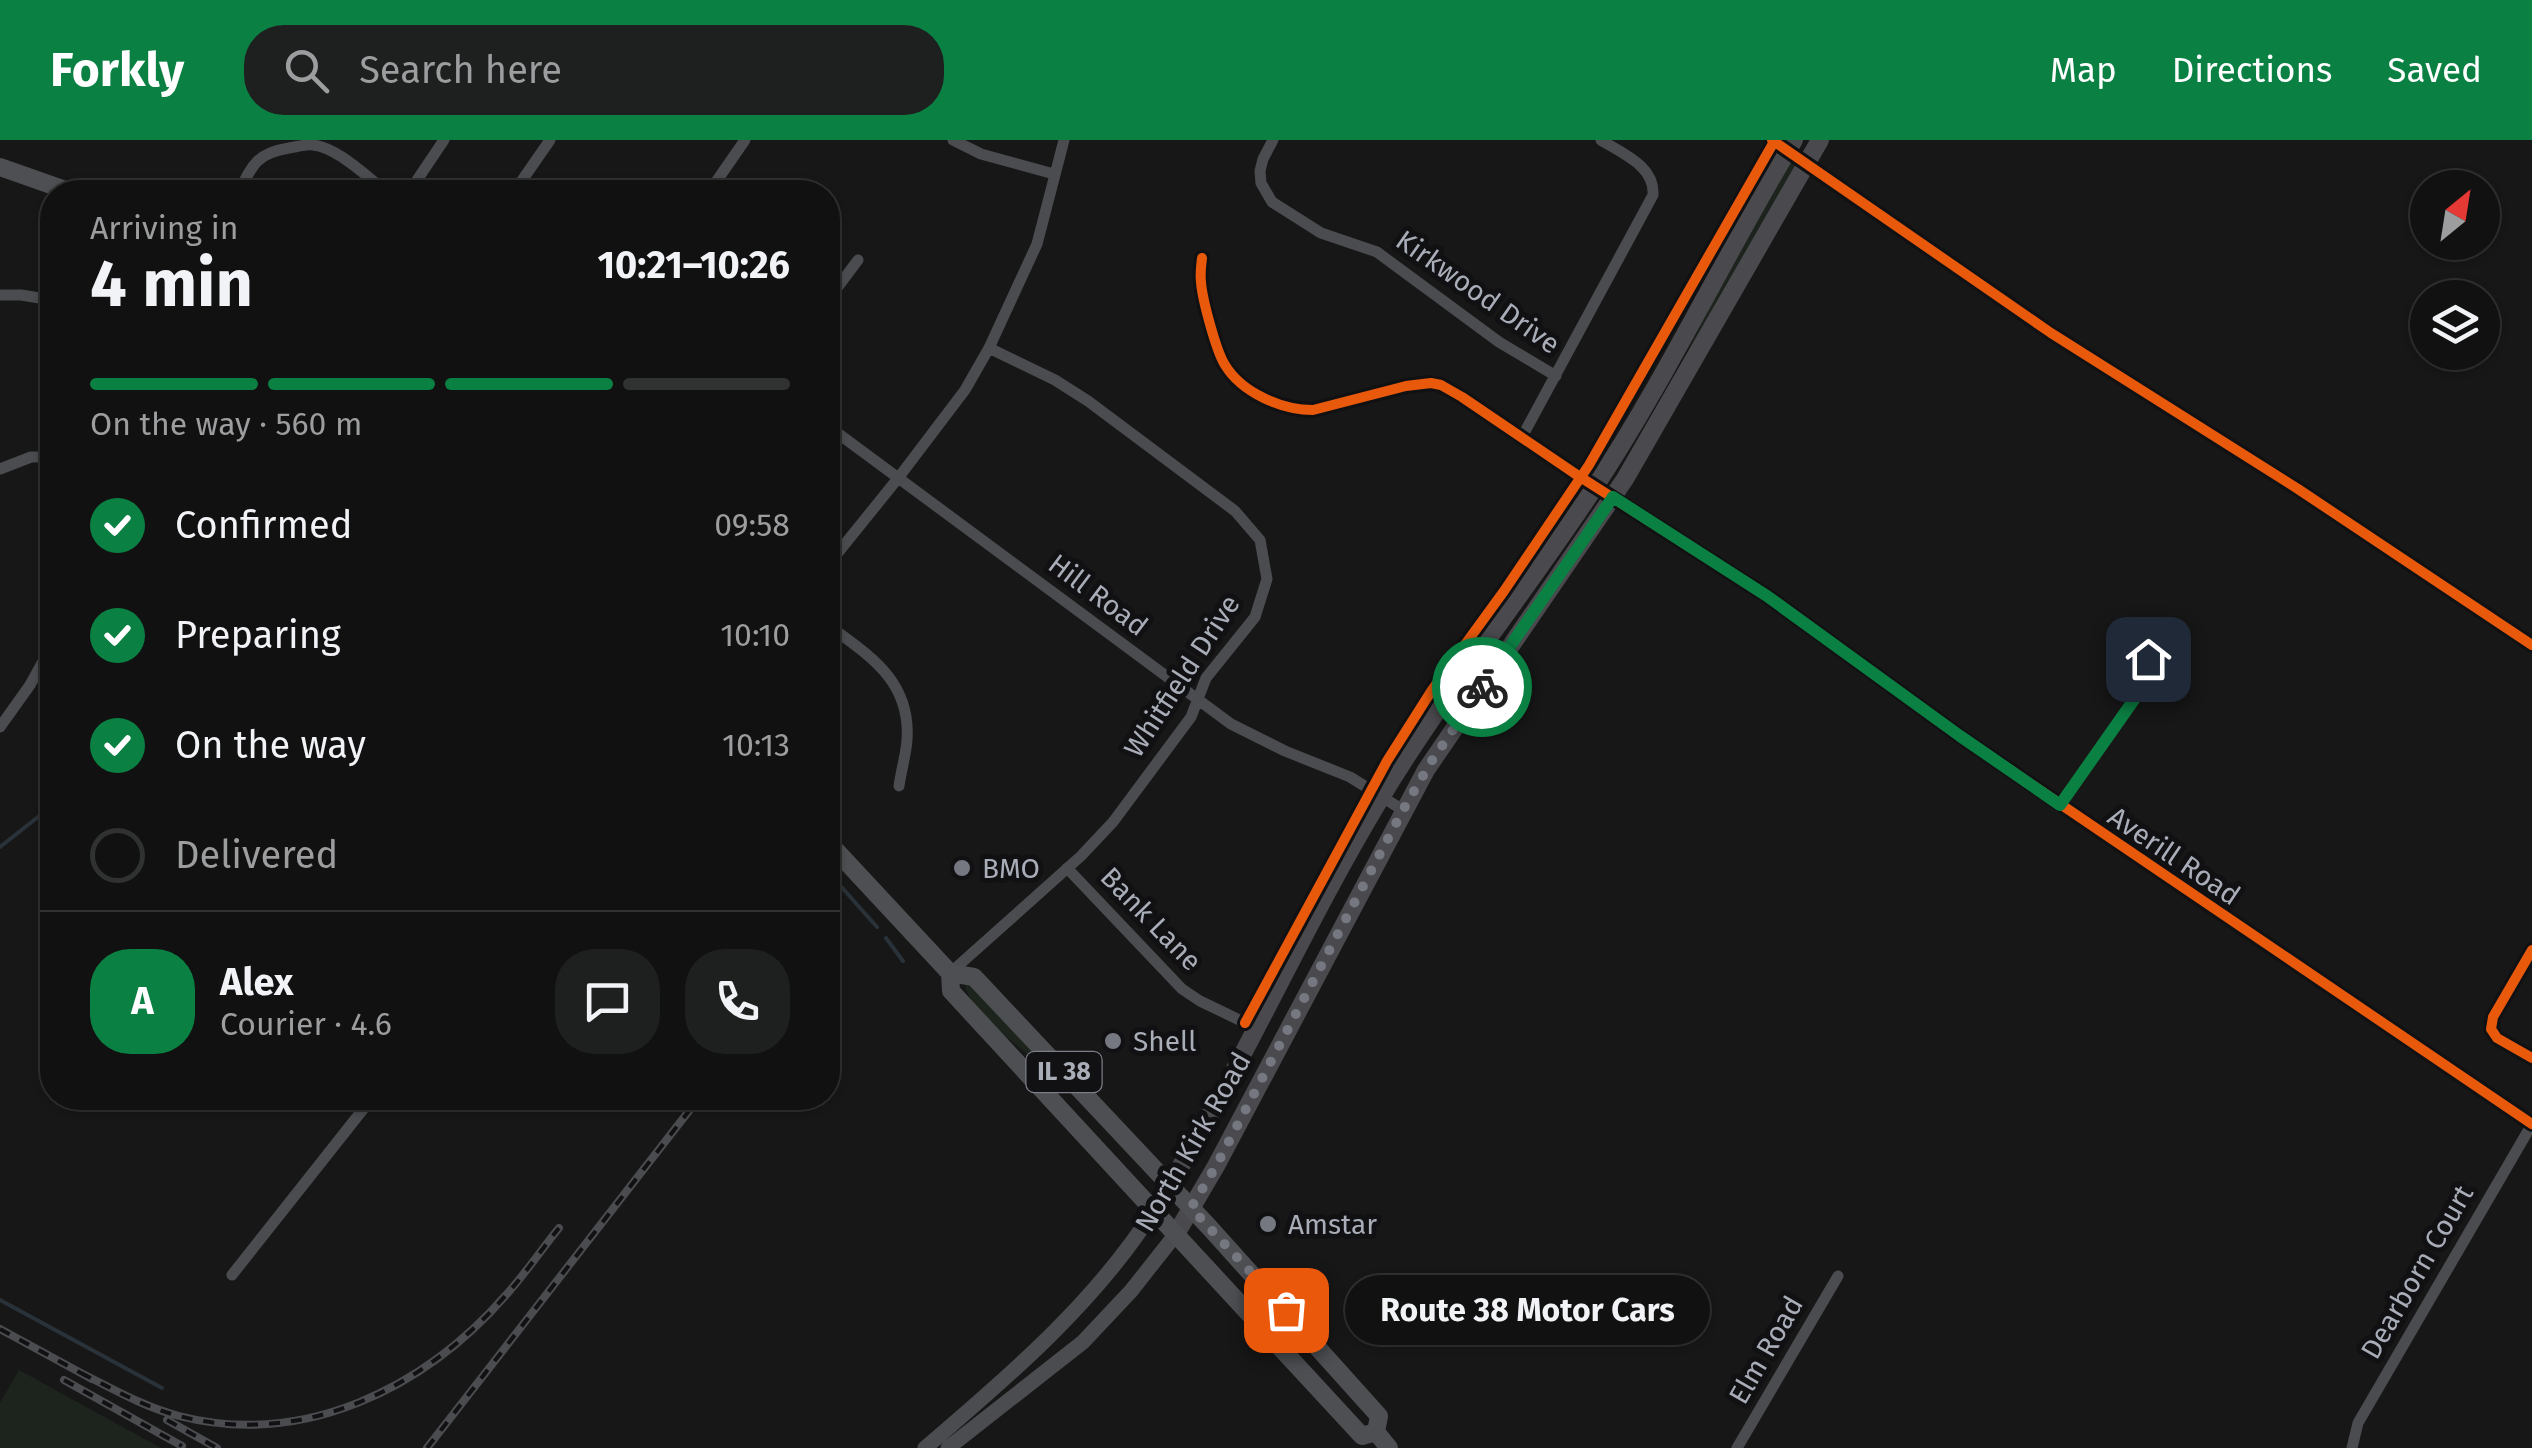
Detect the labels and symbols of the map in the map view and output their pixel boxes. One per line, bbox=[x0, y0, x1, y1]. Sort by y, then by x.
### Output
north arrow bbox=[2410, 170, 2500, 260]
street label: Kirkwood Drive bbox=[1390, 223, 1566, 361]
street label: Hill Road bbox=[1042, 547, 1154, 643]
street label: Whitfield Drive bbox=[1117, 589, 1247, 763]
pin bbox=[2106, 617, 2191, 702]
courier bbox=[1432, 637, 1532, 737]
street label: Averill Road bbox=[2102, 800, 2246, 912]
place label: BMO bbox=[982, 852, 1040, 885]
marker: BMO bbox=[951, 857, 973, 879]
street label: Bank Lane bbox=[1094, 860, 1208, 978]
place label: Shell bbox=[1133, 1025, 1196, 1058]
marker: Shell bbox=[1102, 1030, 1124, 1052]
street label: North Kirk Road bbox=[1128, 1046, 1258, 1238]
road number: IL 38 bbox=[1026, 1052, 1102, 1092]
street label: Dearborn Court bbox=[2354, 1178, 2481, 1365]
place label: Amstar bbox=[1288, 1208, 1377, 1241]
marker: Amstar bbox=[1257, 1213, 1279, 1235]
pin bbox=[1244, 1268, 1329, 1353]
callout: Route 38 Motor Cars bbox=[1346, 1275, 1711, 1345]
street label: Elm Road bbox=[1722, 1290, 1810, 1410]

